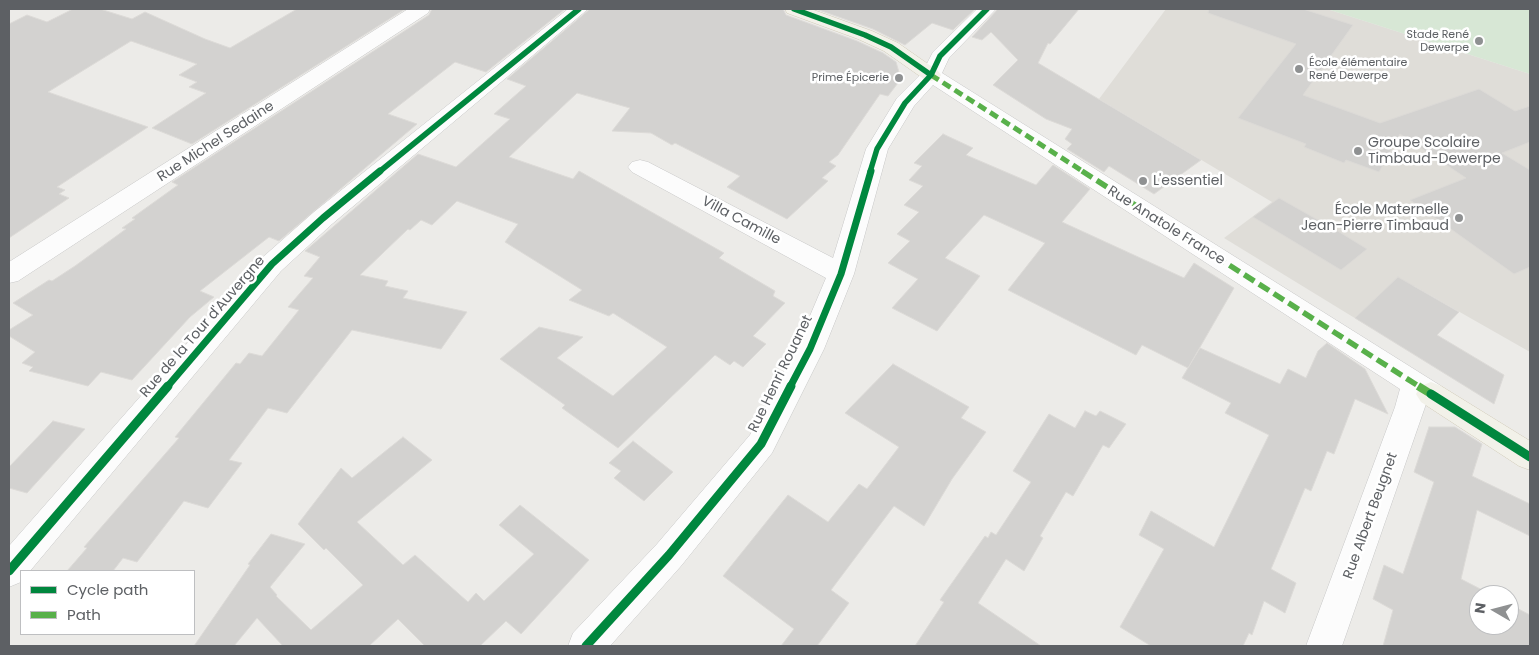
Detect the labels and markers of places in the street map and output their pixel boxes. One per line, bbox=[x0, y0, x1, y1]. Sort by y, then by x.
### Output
place label: Stade René Dewerpe bbox=[1407, 28, 1469, 54]
marker: Stade René Dewerpe bbox=[1473, 35, 1485, 47]
place label: École élémentaire René Dewerpe bbox=[1309, 56, 1407, 82]
marker: École élémentaire René Dewerpe bbox=[1293, 63, 1305, 75]
place label: Prime Épicerie bbox=[812, 71, 889, 85]
marker: Prime Épicerie bbox=[893, 72, 905, 84]
place label: Groupe Scolaire Timbaud-Dewerpe bbox=[1368, 135, 1501, 168]
marker: Groupe Scolaire Timbaud-Dewerpe bbox=[1352, 145, 1364, 157]
place label: L'essentiel bbox=[1153, 173, 1223, 189]
marker: L'essentiel bbox=[1137, 175, 1149, 187]
place label: École Maternelle Jean-Pierre Timbaud bbox=[1301, 202, 1449, 234]
marker: École Maternelle Jean-Pierre Timbaud bbox=[1453, 212, 1465, 224]

